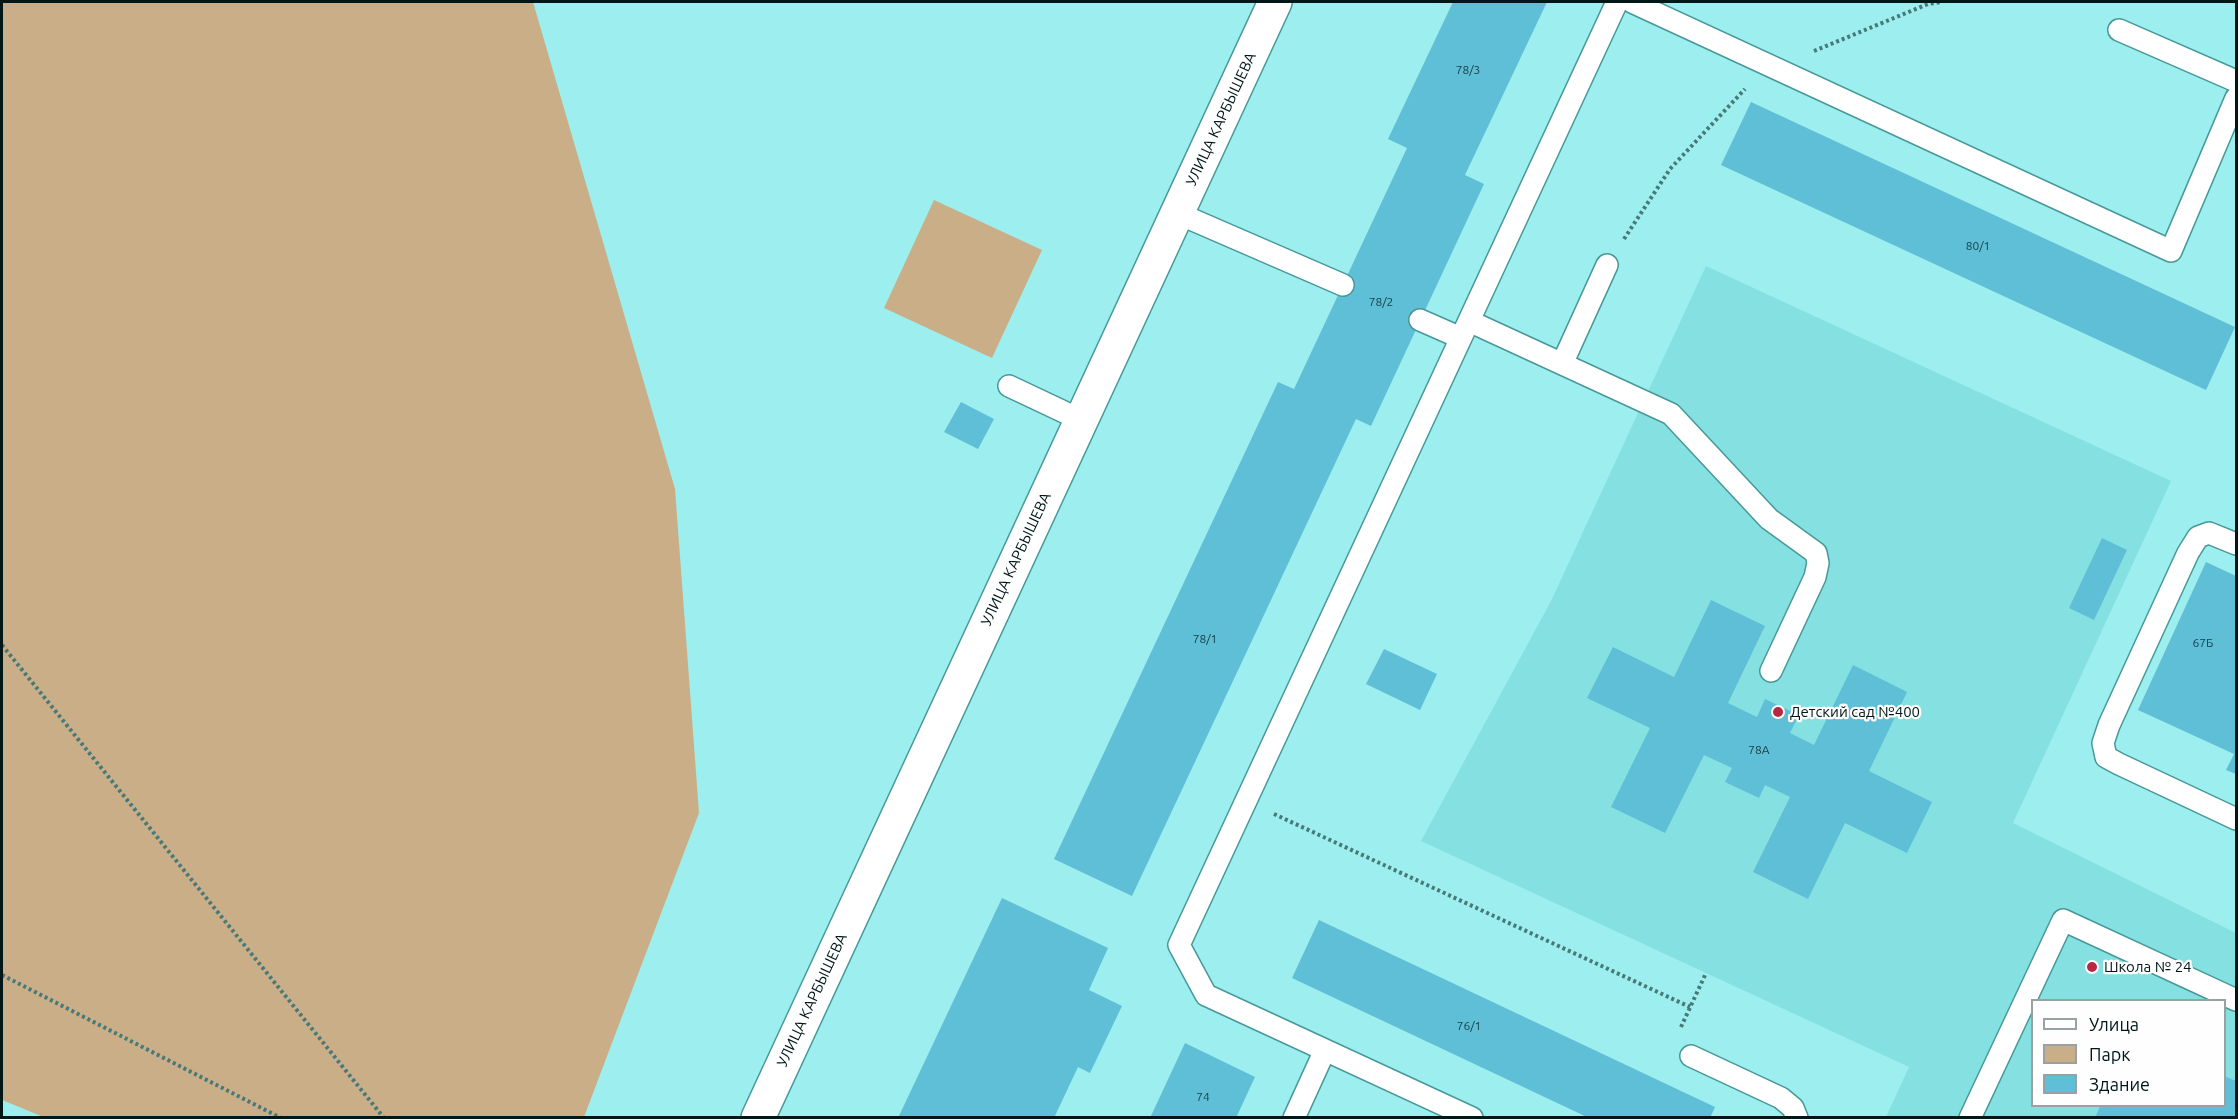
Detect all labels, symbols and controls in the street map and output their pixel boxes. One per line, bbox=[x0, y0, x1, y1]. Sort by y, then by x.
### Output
street label: УЛИЦА КАРБЫШЕВА bbox=[1182, 49, 1260, 189]
house number: 78/3 bbox=[1456, 63, 1480, 77]
house number: 80/1 bbox=[1966, 239, 1990, 253]
house number: 78/2 bbox=[1369, 295, 1393, 309]
street label: УЛИЦА КАРБЫШЕВА bbox=[977, 489, 1055, 629]
house number: 78/1 bbox=[1193, 632, 1217, 646]
house number: 67Б bbox=[2193, 636, 2213, 650]
place label: Детский сад №400 bbox=[1790, 703, 1920, 721]
marker: Детский сад №400 bbox=[1771, 705, 1785, 719]
house number: 78А bbox=[1748, 743, 1770, 757]
street label: УЛИЦА КАРБЫШЕВА bbox=[773, 930, 851, 1070]
place label: Школа № 24 bbox=[2104, 958, 2192, 976]
marker: Школа № 24 bbox=[2085, 960, 2099, 974]
legend bbox=[2031, 999, 2226, 1107]
text: Улица bbox=[2089, 1014, 2139, 1034]
house number: 76/1 bbox=[1457, 1019, 1481, 1033]
text: Парк bbox=[2089, 1044, 2130, 1064]
text: Здание bbox=[2089, 1074, 2150, 1094]
house number: 74 bbox=[1196, 1090, 1210, 1104]

